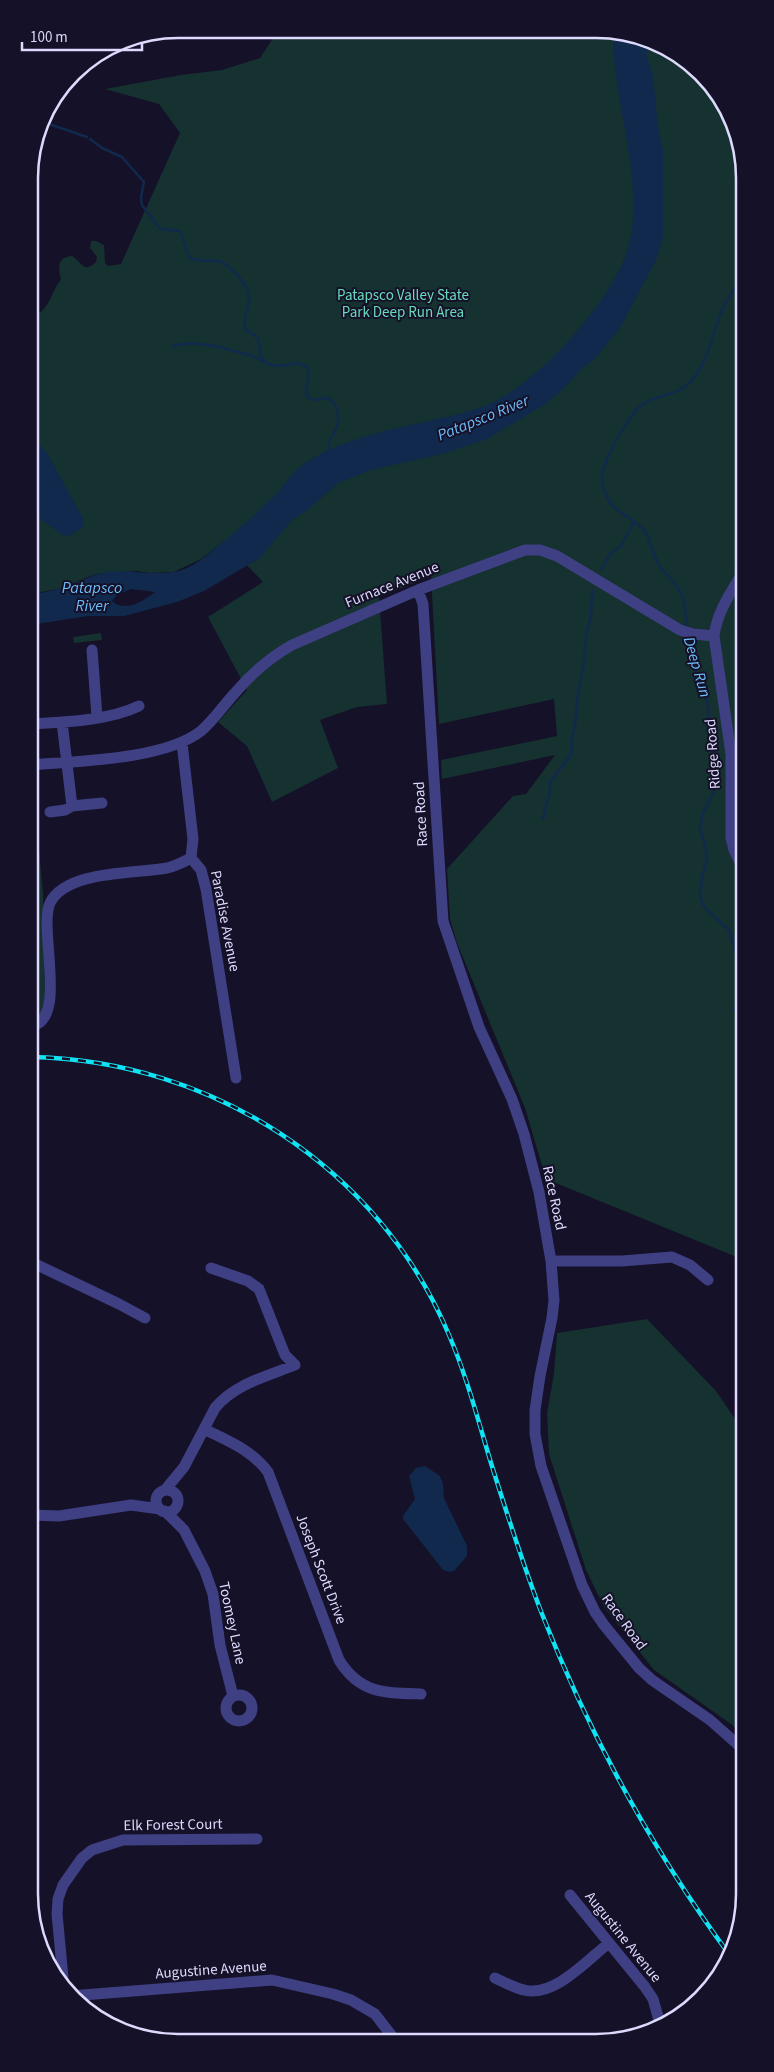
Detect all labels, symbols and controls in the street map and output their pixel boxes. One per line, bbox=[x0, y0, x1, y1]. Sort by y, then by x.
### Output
scale bar bbox=[22, 20, 142, 52]
text: 100 m bbox=[30, 27, 68, 48]
park label: Patapsco Valley State Park Deep Run Area bbox=[337, 285, 469, 323]
water label: Patapsco River bbox=[434, 389, 533, 446]
street label: Furnace Avenue bbox=[342, 557, 442, 613]
water label: Patapsco River bbox=[62, 577, 122, 617]
water label: Deep Run bbox=[678, 634, 716, 700]
street label: Ridge Road bbox=[700, 718, 726, 790]
street label: Race Road bbox=[409, 781, 433, 847]
street label: Paradise Avenue bbox=[205, 869, 245, 973]
street label: Race Road bbox=[537, 1164, 571, 1232]
street label: Joseph Scott Drive bbox=[290, 1511, 352, 1627]
street label: Toomey Lane bbox=[213, 1580, 251, 1666]
street label: Race Road bbox=[596, 1589, 652, 1655]
street label: Elk Forest Court bbox=[123, 1814, 223, 1836]
street label: Augustine Avenue bbox=[580, 1887, 666, 1987]
street label: Augustine Avenue bbox=[155, 1956, 267, 1984]

